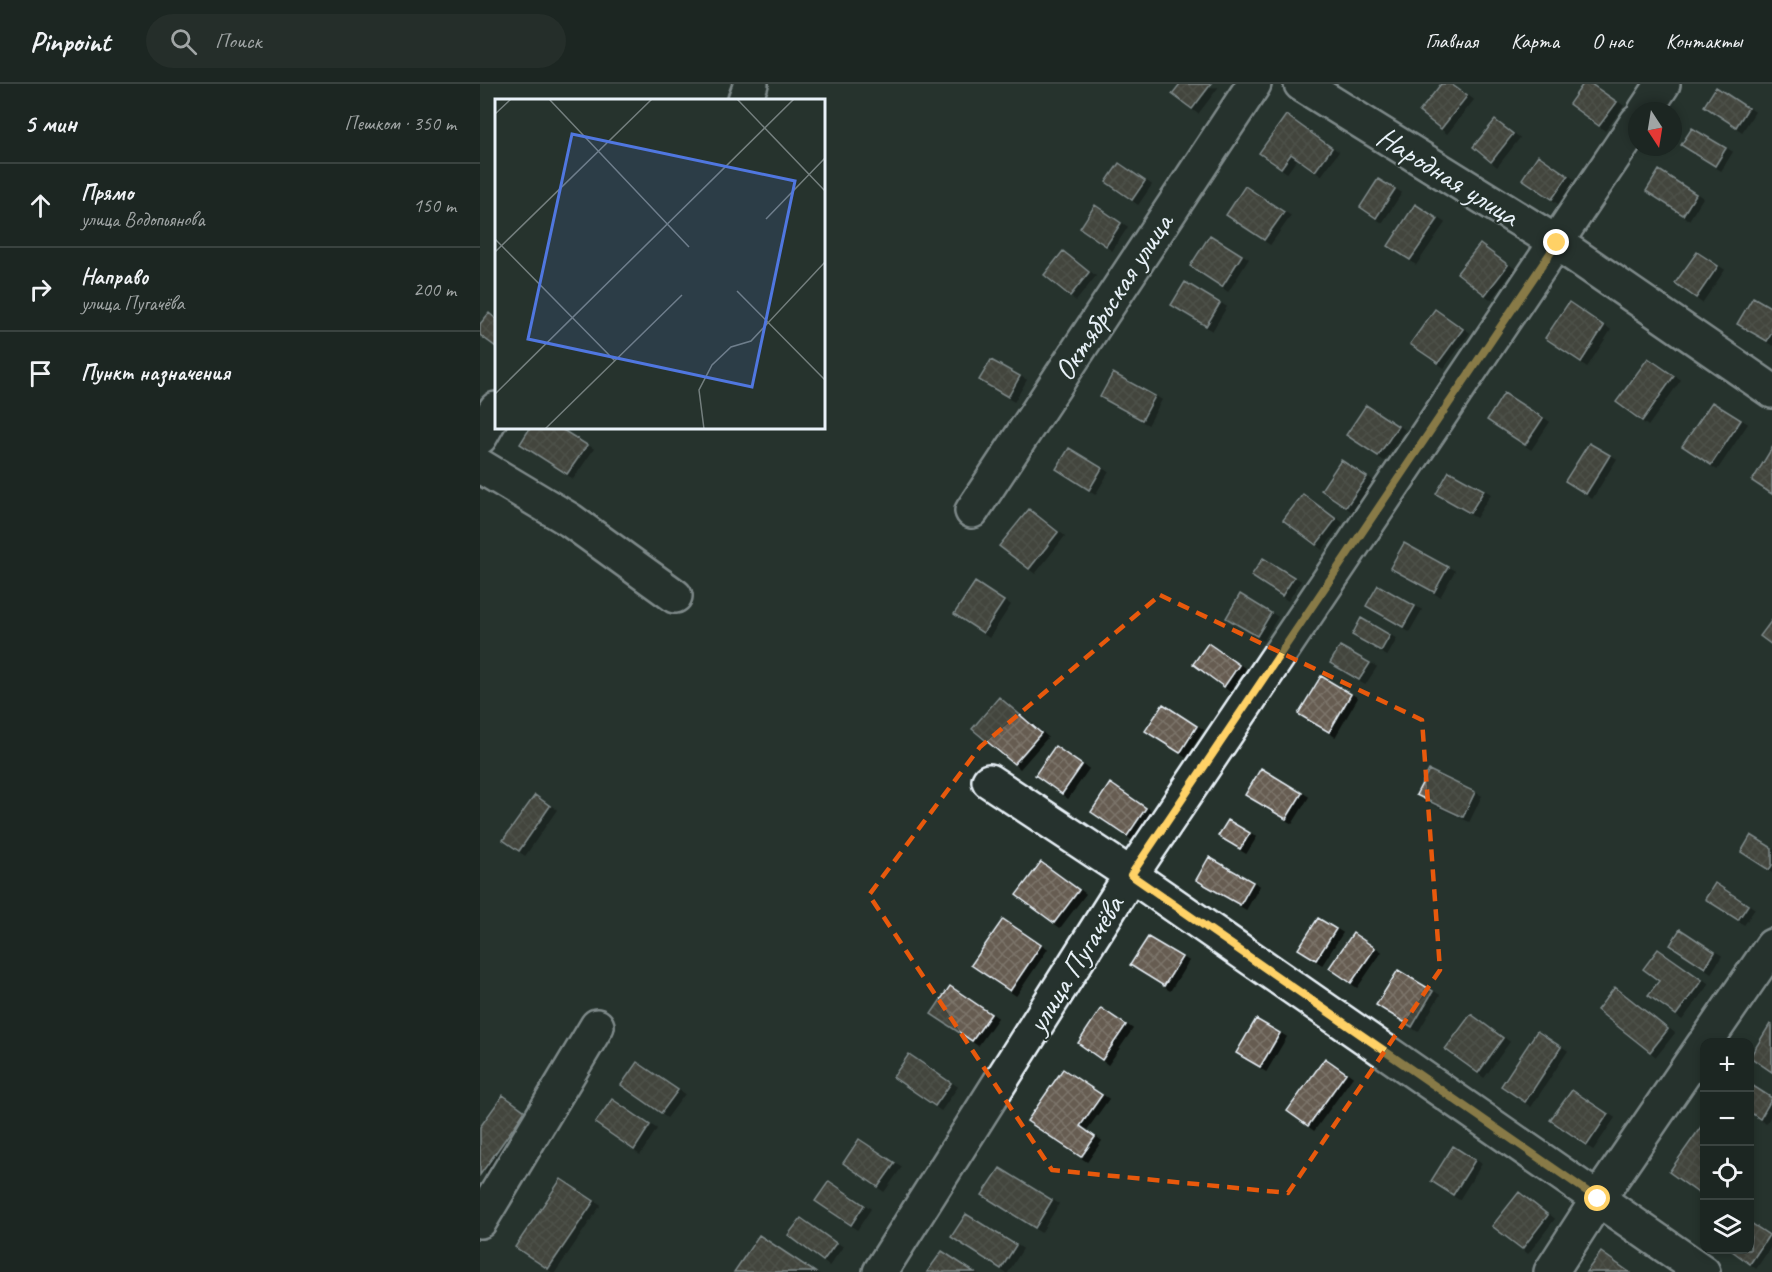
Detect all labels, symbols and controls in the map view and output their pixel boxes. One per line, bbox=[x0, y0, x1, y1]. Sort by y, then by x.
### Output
search box bbox=[146, 14, 566, 68]
text: Pinpoint bbox=[30, 24, 110, 59]
icon: search bbox=[167, 25, 200, 58]
text: Поиск bbox=[215, 27, 262, 55]
text: Главная bbox=[1425, 28, 1478, 54]
text: Карта bbox=[1511, 28, 1559, 54]
text: О нас bbox=[1592, 28, 1633, 54]
text: Контакты bbox=[1666, 28, 1742, 54]
inset map bbox=[495, 99, 825, 429]
north arrow bbox=[1628, 102, 1682, 156]
text: 5 мин bbox=[24, 107, 76, 140]
text: Пешком · 350 m bbox=[344, 111, 456, 136]
street label: Народная улица bbox=[1370, 117, 1528, 236]
text: Прямо bbox=[81, 179, 133, 207]
icon: ahead bbox=[24, 189, 57, 222]
text: 150 m bbox=[413, 193, 456, 218]
street label: Октябрьская улица bbox=[1045, 204, 1183, 388]
text: улица Водопьянова bbox=[81, 207, 204, 232]
route end bbox=[1543, 229, 1569, 255]
text: Направо bbox=[81, 263, 148, 291]
icon: right bbox=[24, 273, 57, 306]
text: 200 m bbox=[413, 277, 456, 302]
text: улица Пугачёва bbox=[81, 291, 184, 316]
icon: arrive bbox=[24, 357, 57, 390]
text: Пункт назначения bbox=[81, 359, 230, 387]
street label: улица Пугачёва bbox=[1017, 887, 1133, 1041]
map controls bbox=[1700, 1038, 1754, 1254]
button: + bbox=[1700, 1038, 1754, 1092]
button: − bbox=[1700, 1092, 1754, 1146]
button: locate bbox=[1700, 1146, 1754, 1200]
route start bbox=[1584, 1185, 1610, 1211]
button: layers bbox=[1700, 1200, 1754, 1254]

